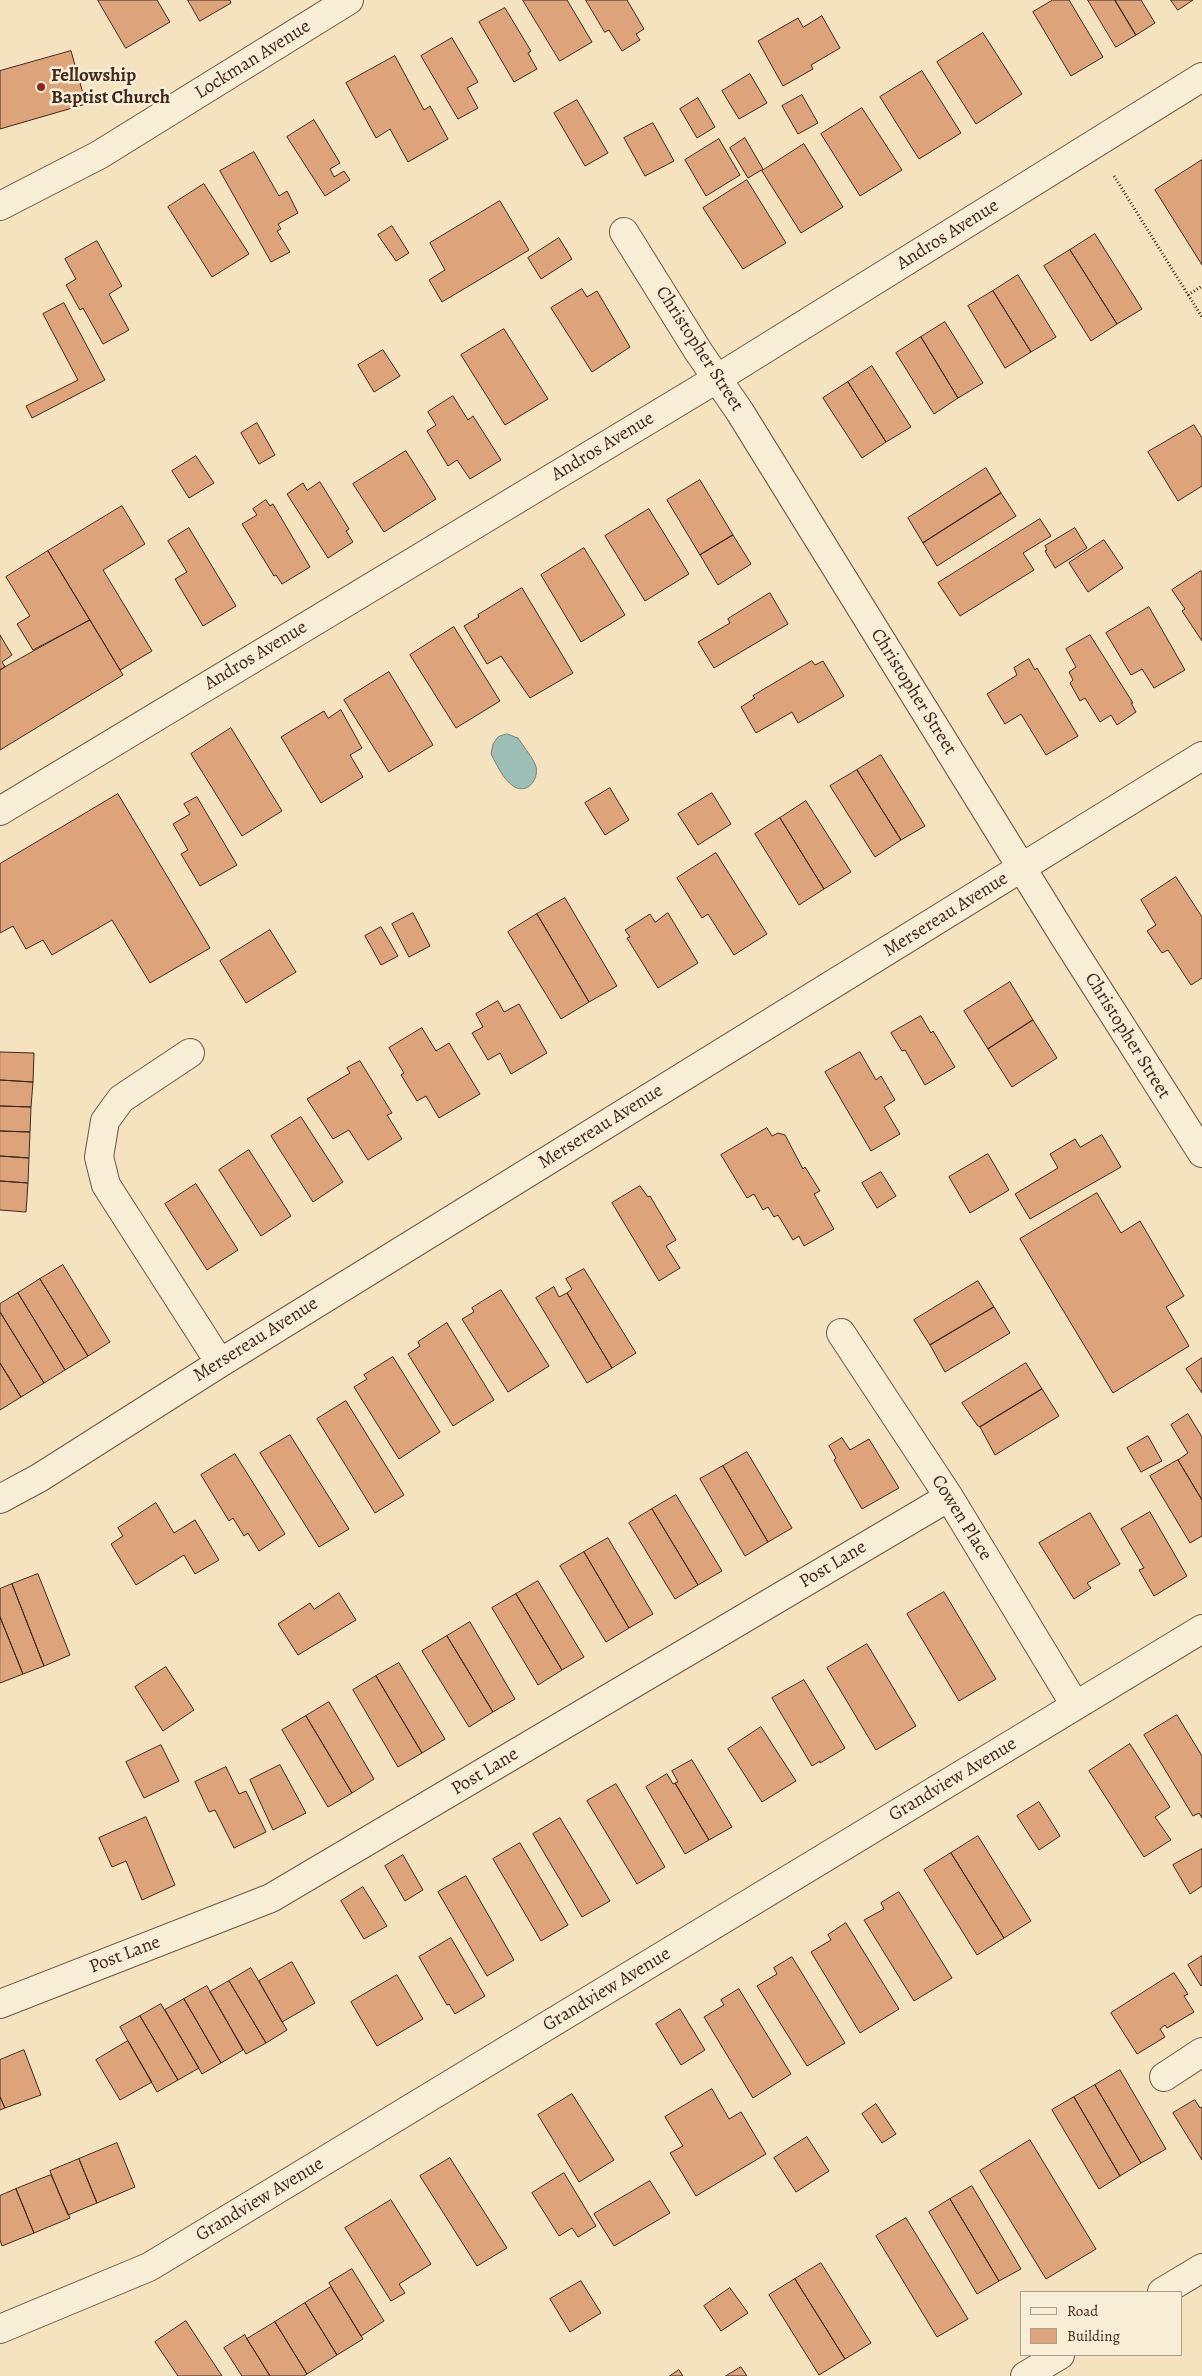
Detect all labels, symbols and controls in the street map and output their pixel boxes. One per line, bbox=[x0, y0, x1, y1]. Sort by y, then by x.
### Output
street label: Lockman Avenue bbox=[191, 15, 315, 105]
place label: Fellowship Baptist Church bbox=[51, 65, 170, 109]
marker: Fellowship Baptist Church bbox=[35, 81, 47, 93]
street label: Andros Avenue bbox=[893, 195, 1003, 275]
street label: Christopher Street bbox=[650, 282, 748, 416]
street label: Andros Avenue bbox=[547, 407, 659, 487]
street label: Andros Avenue bbox=[200, 616, 312, 696]
street label: Christopher Street bbox=[865, 625, 961, 759]
street label: Mersereau Avenue bbox=[879, 868, 1013, 962]
street label: Christopher Street bbox=[1079, 969, 1175, 1103]
street label: Mersereau Avenue bbox=[534, 1080, 668, 1174]
street label: Mersereau Avenue bbox=[189, 1293, 323, 1387]
street label: Cowen Place bbox=[926, 1471, 996, 1565]
street label: Post Lane bbox=[795, 1536, 871, 1594]
street label: Grandview Avenue bbox=[885, 1733, 1021, 1827]
street label: Post Lane bbox=[447, 1743, 523, 1801]
street label: Post Lane bbox=[86, 1931, 164, 1979]
street label: Grandview Avenue bbox=[539, 1943, 675, 2037]
street label: Grandview Avenue bbox=[192, 2153, 328, 2247]
legend bbox=[1020, 2291, 1182, 2356]
text: Road bbox=[1067, 2301, 1098, 2321]
text: Building bbox=[1067, 2326, 1120, 2346]

